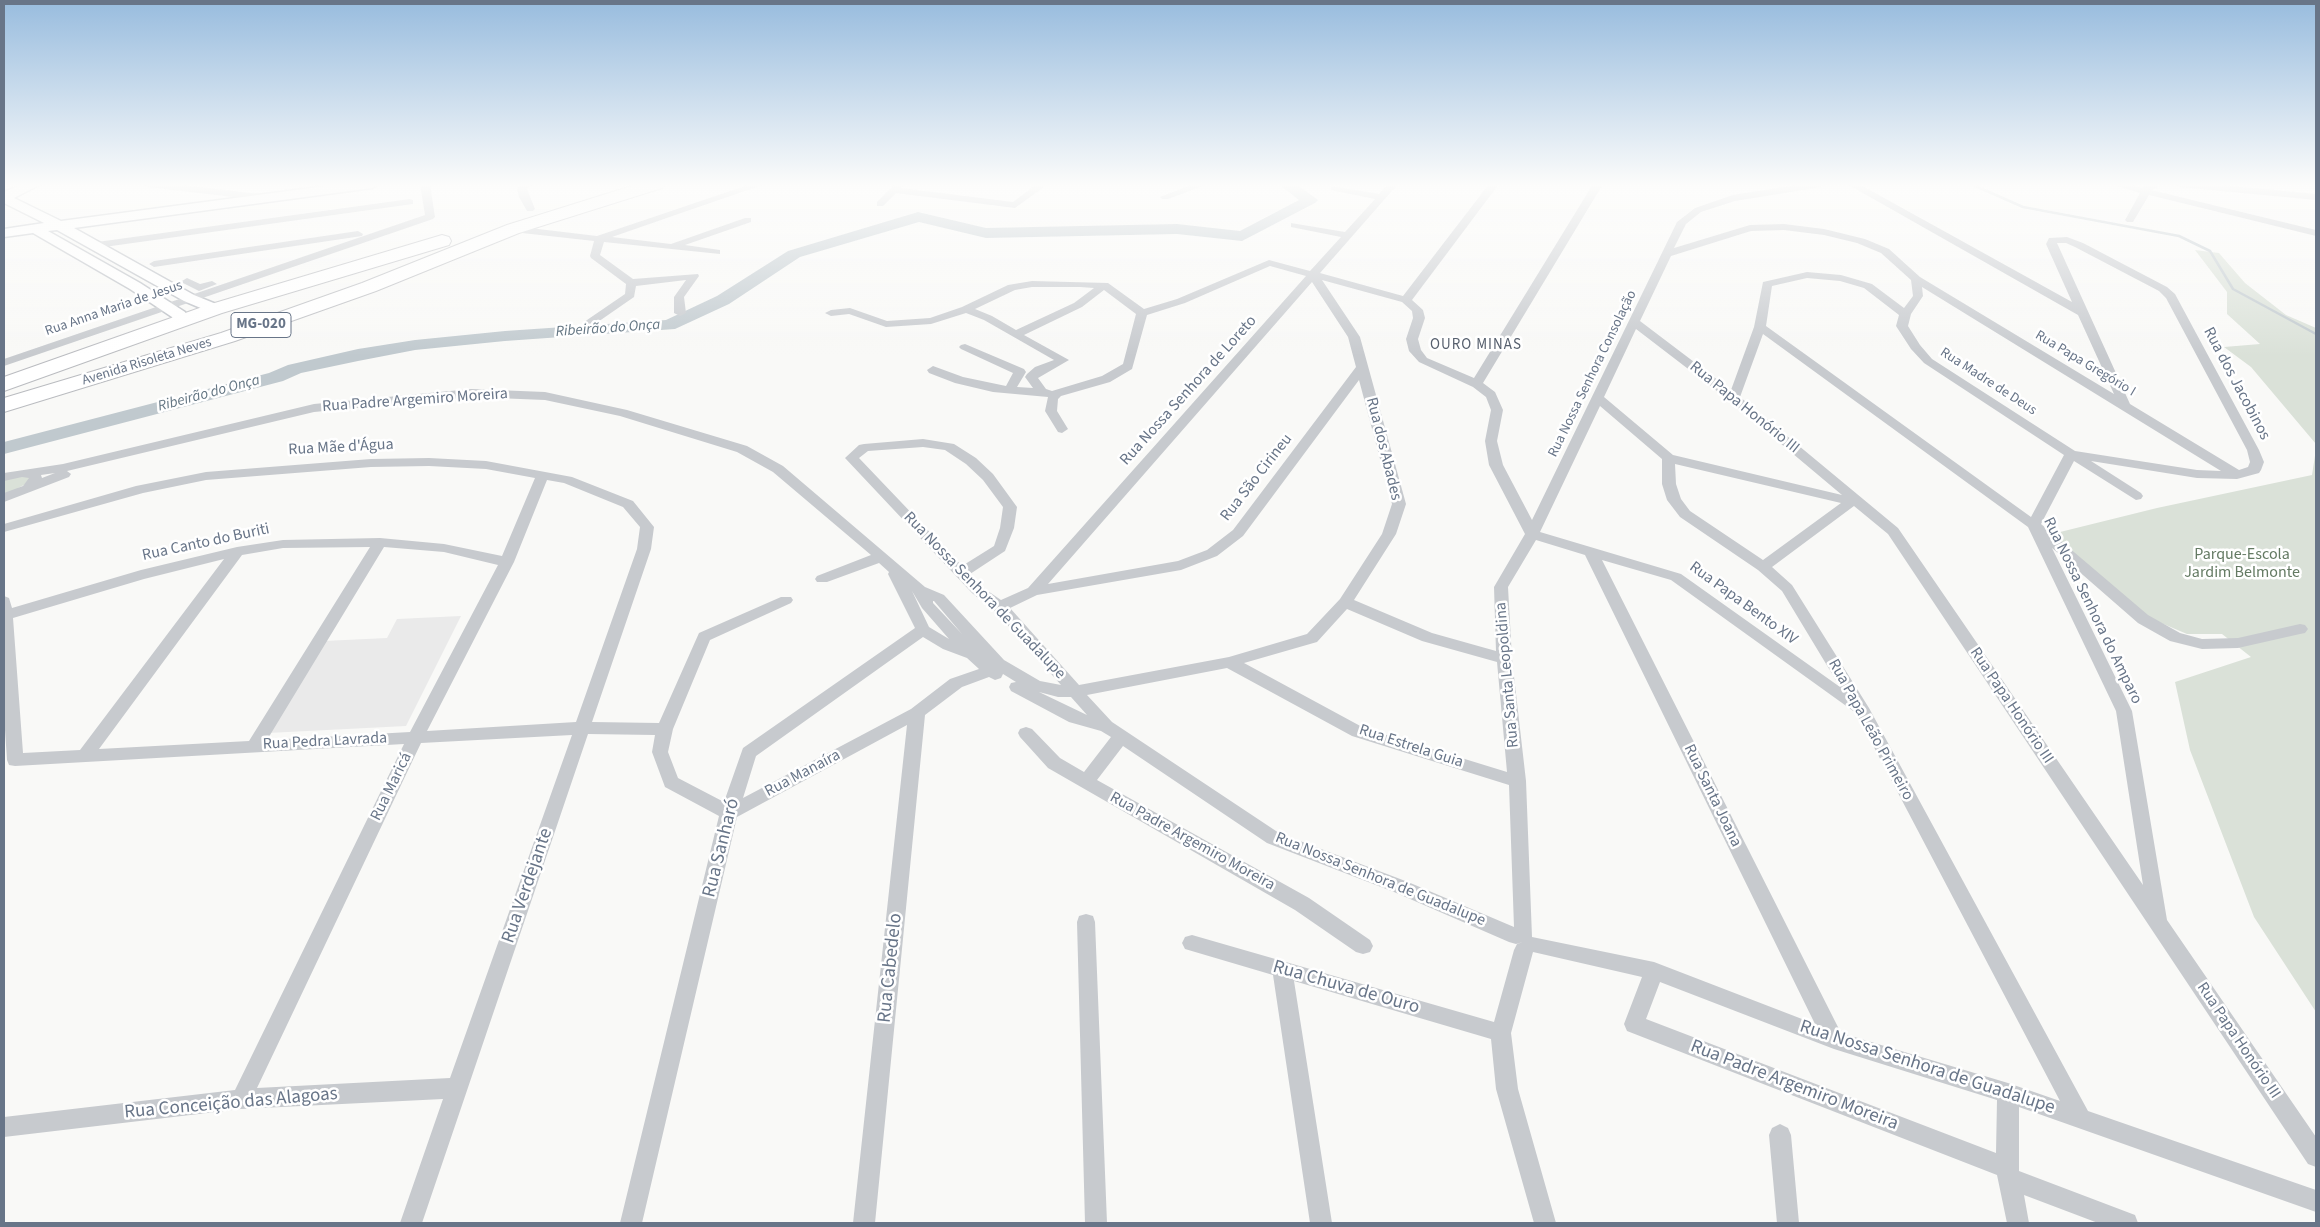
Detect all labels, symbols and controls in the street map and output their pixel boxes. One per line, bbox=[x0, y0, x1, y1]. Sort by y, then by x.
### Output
street label: Rua Anna Maria de Jesus bbox=[43, 278, 185, 340]
street label: Rua Nossa Senhora Consolação bbox=[1545, 288, 1641, 460]
road number: MG-020 bbox=[231, 312, 291, 338]
street label: Rua Nossa Senhora de Loreto bbox=[1117, 312, 1261, 470]
water label: Ribeirão do Onça bbox=[555, 316, 661, 342]
street label: Rua dos Jacobinos bbox=[2198, 324, 2274, 444]
street label: Rua Papa Gregório I bbox=[2032, 327, 2138, 401]
street label: Avenida Risoleta Neves bbox=[80, 334, 214, 390]
district label: OURO MINAS bbox=[1429, 337, 1523, 355]
street label: Rua Madre de Deus bbox=[1937, 345, 2039, 419]
street label: Rua Papa Honório III bbox=[1685, 358, 1803, 458]
water label: Ribeirão do Onça bbox=[156, 372, 262, 416]
street label: Rua Padre Argemiro Moreira bbox=[322, 385, 508, 417]
street label: Rua dos Abades bbox=[1361, 396, 1405, 502]
street label: Rua São Cirineu bbox=[1217, 431, 1297, 525]
street label: Rua Mãe d'Água bbox=[288, 436, 394, 460]
street label: Rua Nossa Senhora de Guadalupe bbox=[899, 508, 1069, 684]
street label: Rua Nossa Senhora do Amparo bbox=[2038, 515, 2146, 707]
street label: Rua Canto do Buriti bbox=[141, 520, 271, 566]
park label: Parque-Escola Jardim Belmonte bbox=[2184, 545, 2300, 583]
street label: Rua Papa Bento XIV bbox=[1685, 558, 1801, 650]
street label: Rua Santa Leopoldina bbox=[1492, 601, 1524, 749]
street label: Rua Papa Honório III bbox=[1965, 644, 2057, 768]
street label: Rua Papa Leão Primeiro bbox=[1823, 656, 1917, 804]
street label: Rua Estrela Guia bbox=[1356, 721, 1466, 773]
street label: Rua Pedra Lavrada bbox=[262, 729, 388, 755]
street label: Rua Santa Joana bbox=[1679, 742, 1745, 850]
street label: Rua Manaíra bbox=[762, 746, 844, 802]
street label: Rua Maricá bbox=[367, 750, 417, 824]
street label: Rua Padre Argemiro Moreira bbox=[1106, 789, 1278, 895]
street label: Rua Sanharó bbox=[699, 796, 745, 900]
street label: Rua Verdejante bbox=[498, 826, 558, 946]
street label: Rua Nossa Senhora de Guadalupe bbox=[1272, 829, 1488, 931]
street label: Rua Cabedelo bbox=[874, 912, 908, 1024]
street label: Rua Chuva de Ouro bbox=[1270, 956, 1422, 1020]
street label: Rua Papa Honório III bbox=[2192, 979, 2284, 1103]
street label: Rua Nossa Senhora de Guadalupe bbox=[1796, 1016, 2058, 1120]
street label: Rua Padre Argemiro Moreira bbox=[1687, 1036, 1901, 1136]
street label: Rua Conceição das Alagoas bbox=[123, 1083, 339, 1125]

